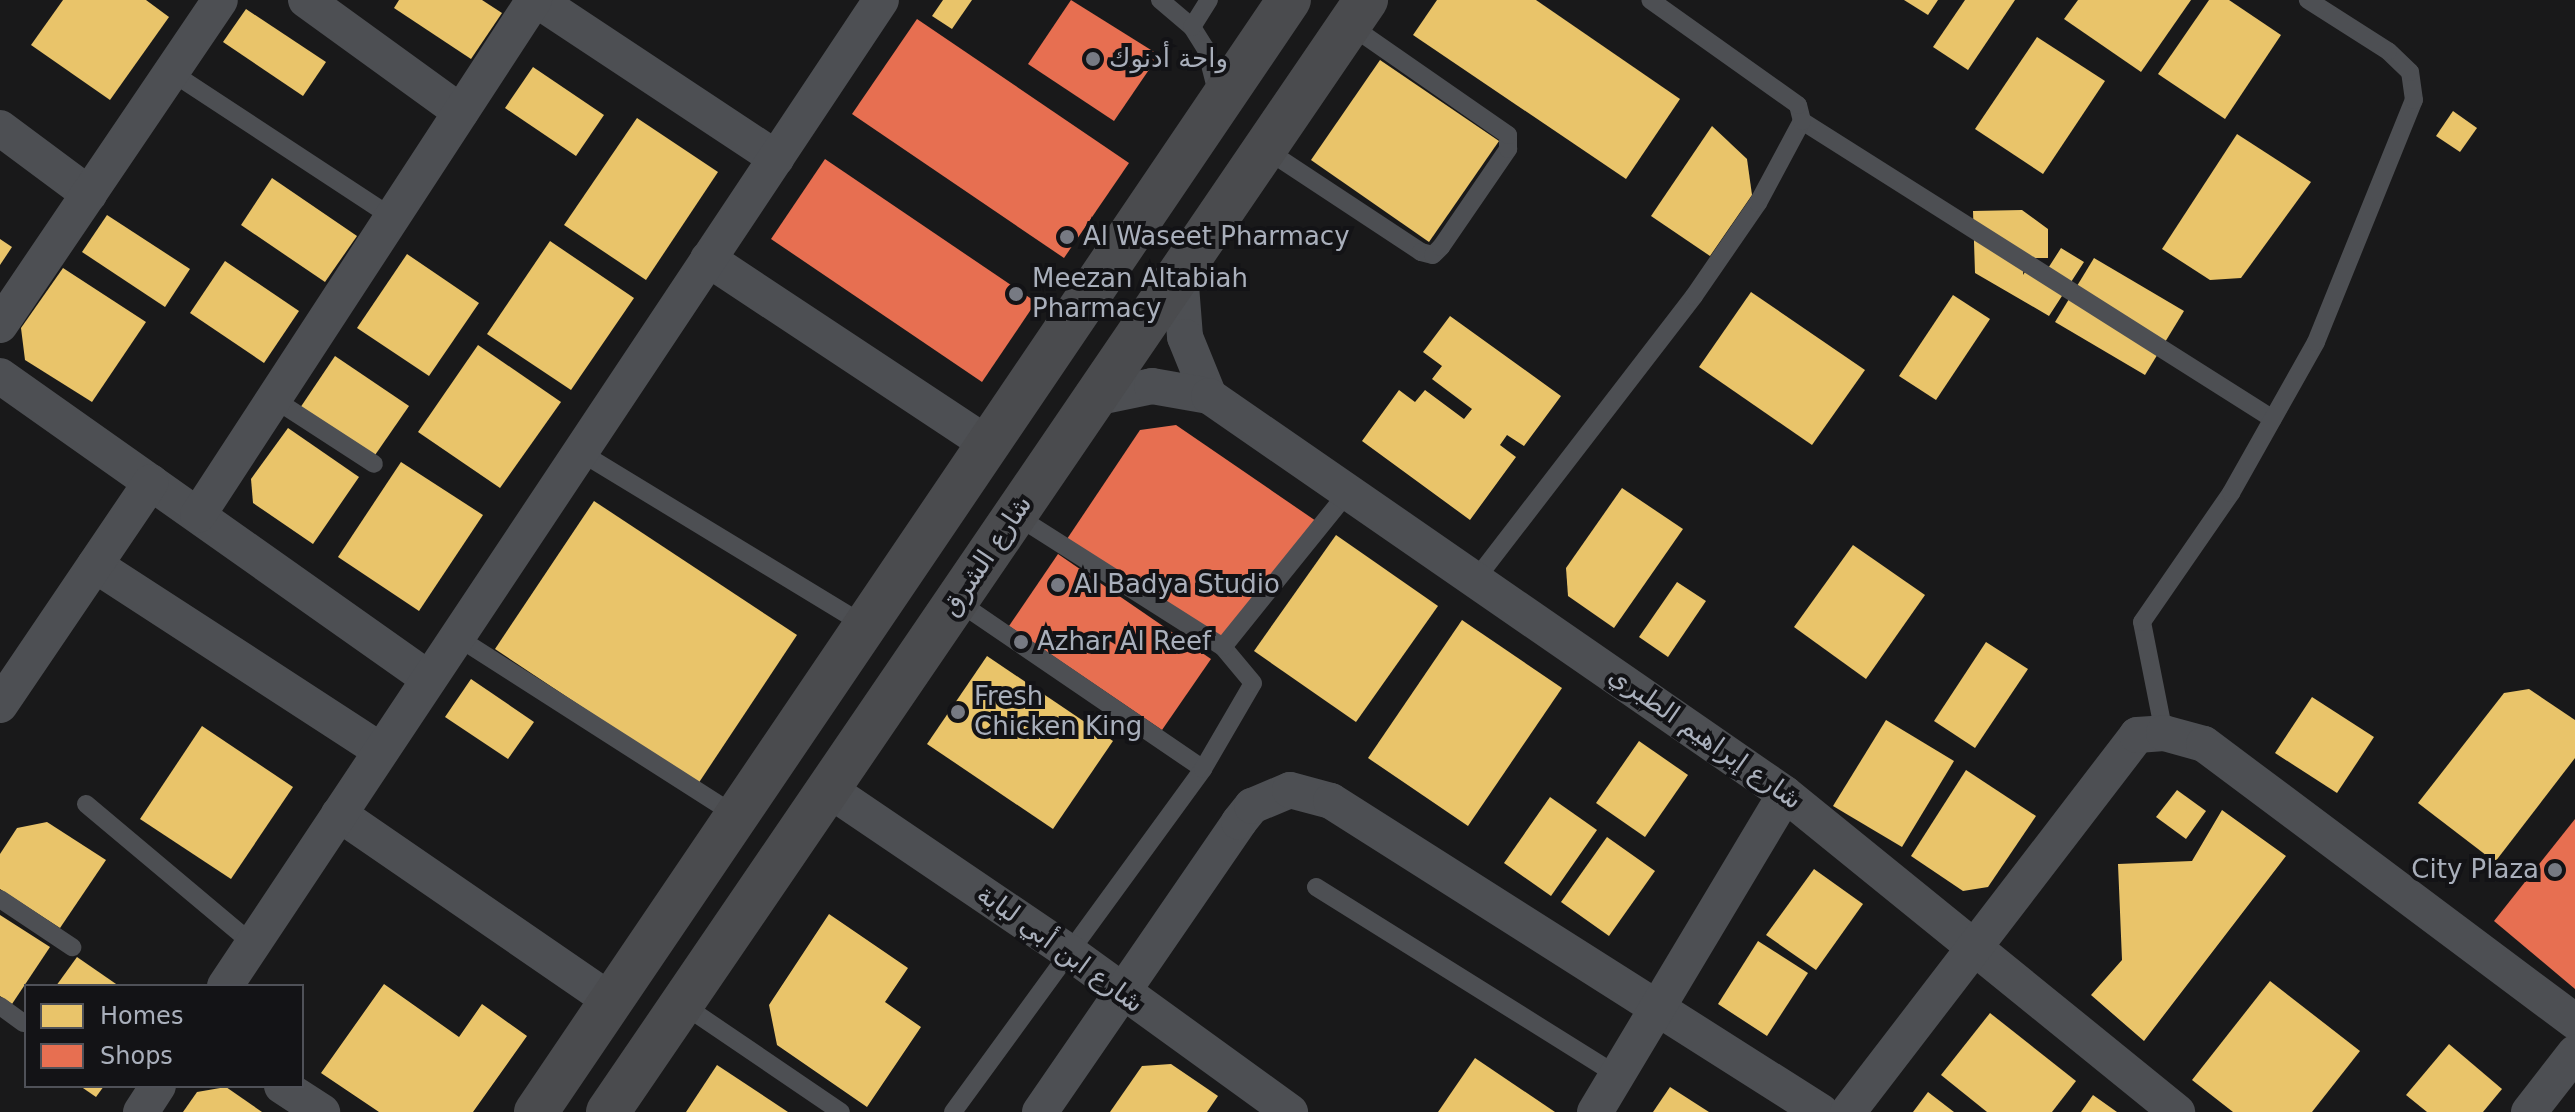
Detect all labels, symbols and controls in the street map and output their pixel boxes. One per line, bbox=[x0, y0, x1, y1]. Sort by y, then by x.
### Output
place label: واحة أدنوك bbox=[1109, 43, 1228, 75]
marker: واحة أدنوك bbox=[1084, 50, 1102, 68]
place label: Al Waseet Pharmacy bbox=[1083, 221, 1350, 253]
marker: Al Waseet Pharmacy bbox=[1058, 228, 1076, 246]
place label: Meezan Altabiah Pharmacy bbox=[1032, 263, 1248, 324]
marker: Meezan Altabiah Pharmacy bbox=[1007, 285, 1025, 303]
street label: شارع الشرق bbox=[935, 490, 1039, 622]
place label: Al Badya Studio bbox=[1074, 569, 1280, 601]
marker: Al Badya Studio bbox=[1049, 576, 1067, 594]
place label: Azhar Al Reef bbox=[1037, 626, 1211, 658]
marker: Azhar Al Reef bbox=[1012, 633, 1030, 651]
street label: شارع إبراهيم الطبري bbox=[1603, 660, 1807, 816]
place label: Fresh Chicken King bbox=[974, 681, 1142, 742]
marker: Fresh Chicken King bbox=[949, 703, 967, 721]
place label: City Plaza bbox=[2411, 854, 2539, 886]
marker: City Plaza bbox=[2546, 861, 2564, 879]
street label: شارع ابن أبي لبابة bbox=[971, 878, 1149, 1020]
legend bbox=[24, 984, 304, 1088]
text: Homes bbox=[100, 1002, 183, 1030]
text: Shops bbox=[100, 1042, 173, 1070]

